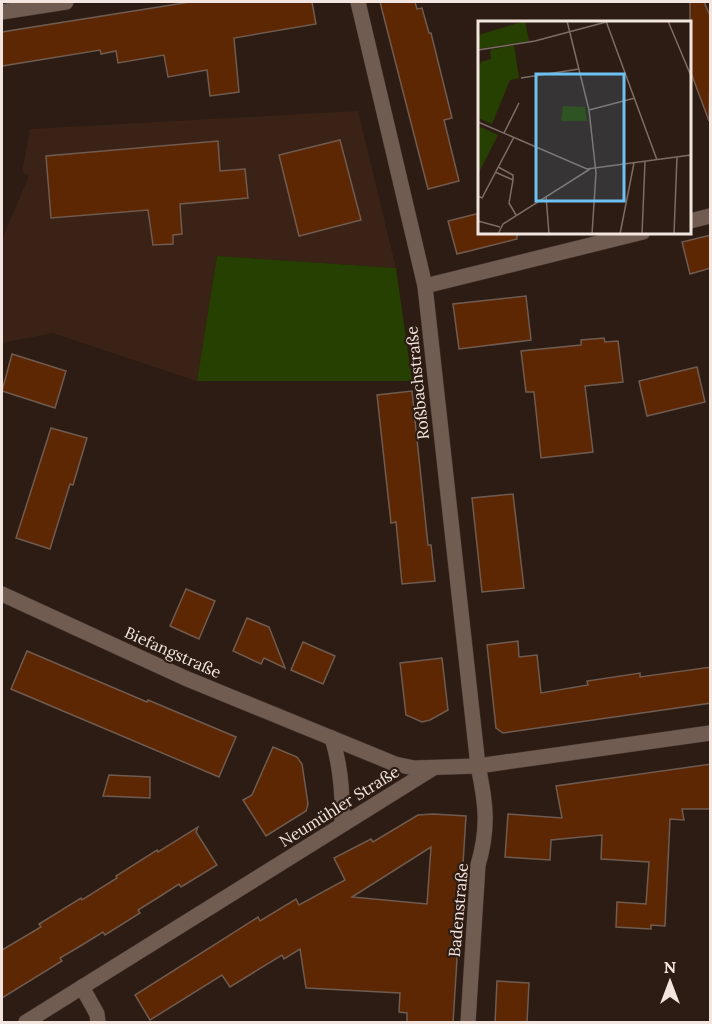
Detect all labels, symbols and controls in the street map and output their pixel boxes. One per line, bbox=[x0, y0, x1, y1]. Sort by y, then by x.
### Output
inset map bbox=[478, 21, 691, 234]
street label: Roßbachstraße bbox=[401, 325, 433, 441]
street label: Biefangstraße bbox=[122, 622, 225, 682]
street label: Neumühler Straße bbox=[275, 761, 403, 851]
street label: Badenstraße bbox=[444, 862, 472, 958]
north arrow bbox=[640, 952, 700, 1012]
text: N bbox=[664, 957, 676, 977]

